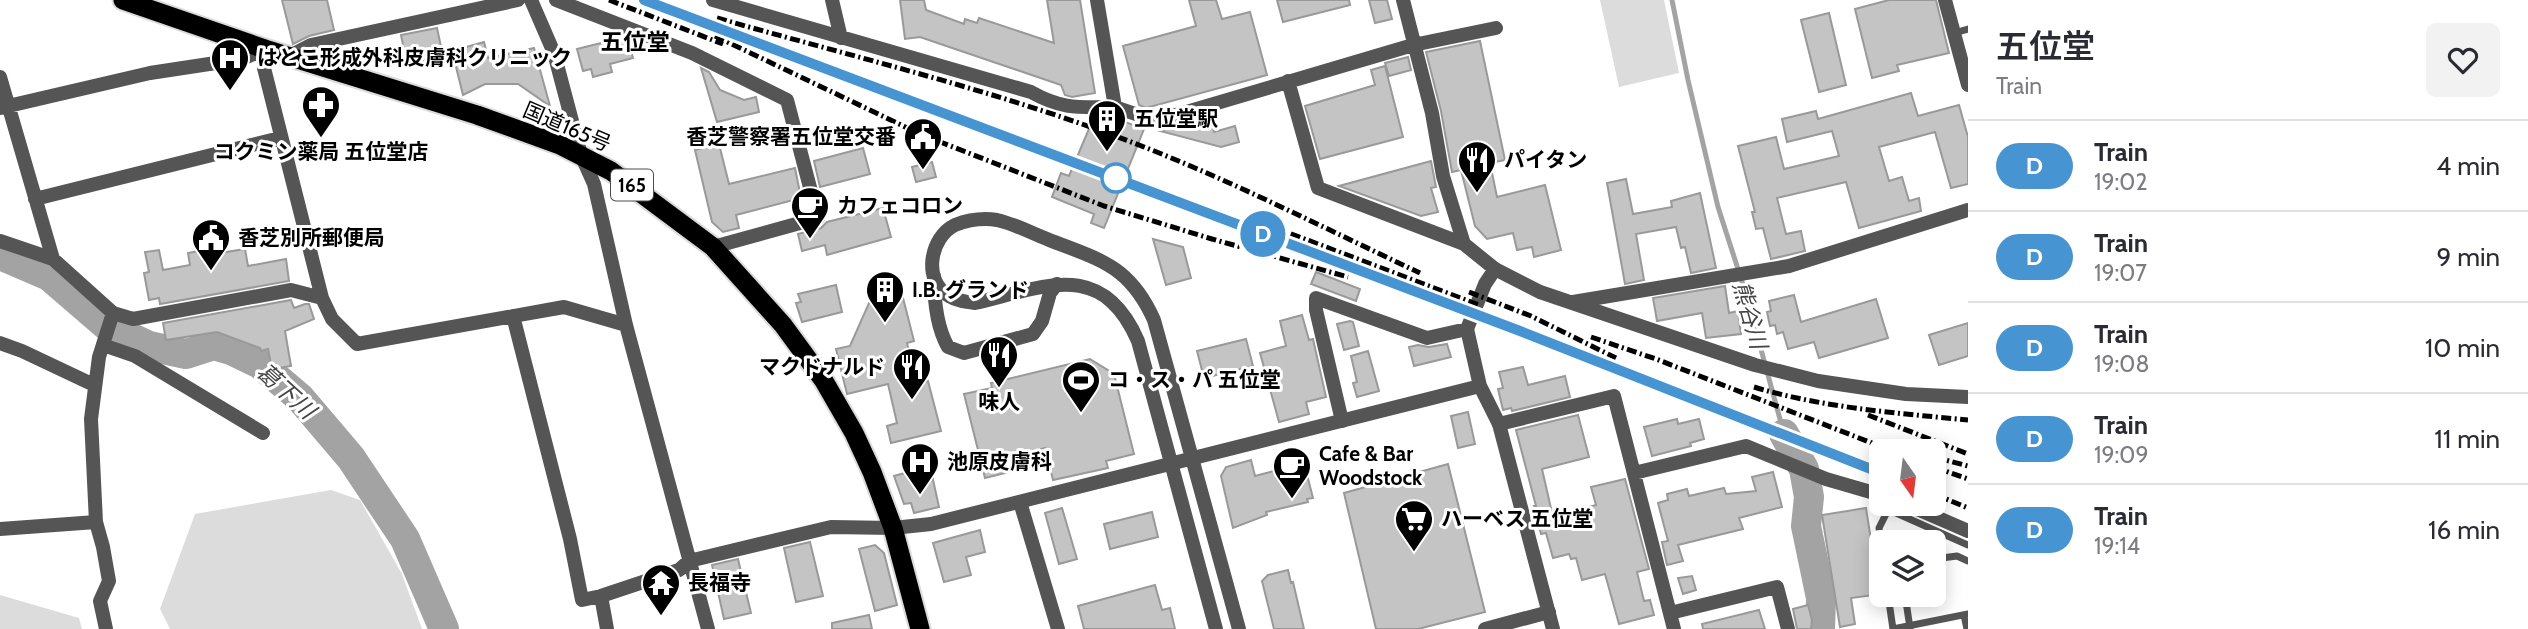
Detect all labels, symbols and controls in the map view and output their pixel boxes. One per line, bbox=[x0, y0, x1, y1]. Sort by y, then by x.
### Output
button: heart bbox=[2426, 23, 2500, 97]
text: 五位堂 bbox=[1996, 26, 2095, 66]
district label: 五位堂 bbox=[601, 28, 670, 56]
hospital icon: はとこ形成外科皮膚科クリニック bbox=[209, 37, 251, 92]
place label: はとこ形成外科皮膚科クリニック bbox=[257, 45, 572, 70]
text: Train bbox=[1996, 72, 2042, 100]
pharmacy icon: コクミン薬局 五位堂店 bbox=[300, 84, 342, 139]
street label: 国道165号 bbox=[519, 97, 615, 156]
building icon: 五位堂駅 bbox=[1086, 98, 1128, 153]
place label: 五位堂駅 bbox=[1134, 106, 1218, 131]
public building icon: 香芝警察署五位堂交番 bbox=[902, 116, 944, 171]
place label: 香芝警察署五位堂交番 bbox=[686, 124, 896, 149]
text: Train bbox=[2094, 136, 2148, 168]
place label: コクミン薬局 五位堂店 bbox=[214, 139, 428, 164]
restaurant icon: パイタン bbox=[1456, 139, 1498, 194]
place label: パイタン bbox=[1504, 147, 1587, 172]
text: 4 min bbox=[2436, 150, 2500, 182]
text: D bbox=[2026, 151, 2043, 180]
unlabelled marker bbox=[1101, 163, 1131, 193]
text: 19:02 bbox=[2094, 168, 2147, 196]
road number: 165 bbox=[611, 169, 653, 200]
cafe icon: カフェコロン bbox=[789, 185, 831, 240]
place label: カフェコロン bbox=[837, 193, 963, 218]
line badge: D bbox=[1240, 211, 1286, 257]
public building icon: 香芝別所郵便局 bbox=[190, 217, 232, 272]
text: D bbox=[1254, 219, 1272, 248]
place label: 香芝別所郵便局 bbox=[238, 225, 385, 250]
text: Train bbox=[2094, 227, 2148, 259]
text: 9 min bbox=[2437, 241, 2500, 273]
text: D bbox=[2026, 242, 2043, 271]
text: 19:07 bbox=[2094, 259, 2147, 287]
building icon: I.B. グランド bbox=[864, 269, 906, 324]
place label: I.B. グランド bbox=[912, 277, 1029, 302]
water label: 熊谷川 bbox=[1727, 278, 1774, 355]
text: Train bbox=[2094, 318, 2148, 350]
text: 10 min bbox=[2425, 332, 2500, 364]
text: D bbox=[2026, 333, 2043, 362]
restaurant icon: 味人 bbox=[978, 334, 1020, 389]
restaurant icon: マクドナルド bbox=[891, 346, 933, 401]
text: 19:08 bbox=[2094, 350, 2149, 378]
place label: マクドナルド bbox=[759, 354, 885, 379]
water label: 葛下川 bbox=[251, 358, 323, 426]
sports icon: コ・ス・パ 五位堂 bbox=[1060, 359, 1102, 414]
place label: コ・ス・パ 五位堂 bbox=[1108, 367, 1281, 392]
place label: 味人 bbox=[978, 389, 1020, 414]
text: Train bbox=[2094, 409, 2148, 441]
text: 11 min bbox=[2434, 423, 2500, 455]
text: D bbox=[2026, 424, 2043, 453]
north arrow bbox=[1869, 439, 1946, 516]
map controls bbox=[1869, 439, 1946, 607]
hospital icon: 池原皮膚科 bbox=[899, 441, 941, 496]
place label: Cafe & Bar Woodstock bbox=[1319, 441, 1423, 490]
text: 19:09 bbox=[2094, 441, 2148, 469]
cafe icon: Cafe & Bar Woodstock bbox=[1271, 445, 1313, 500]
place label: 池原皮膚科 bbox=[947, 449, 1052, 474]
supermarket icon: ハーベス 五位堂 bbox=[1393, 498, 1435, 553]
text: Train bbox=[2094, 500, 2148, 532]
place label: ハーベス 五位堂 bbox=[1441, 506, 1593, 531]
text: 16 min bbox=[2428, 514, 2500, 546]
text: D bbox=[2026, 515, 2043, 544]
button: layers bbox=[1869, 530, 1946, 607]
text: 19:14 bbox=[2094, 532, 2140, 560]
temple icon: 長福寺 bbox=[640, 562, 682, 617]
place label: 長福寺 bbox=[688, 570, 751, 595]

